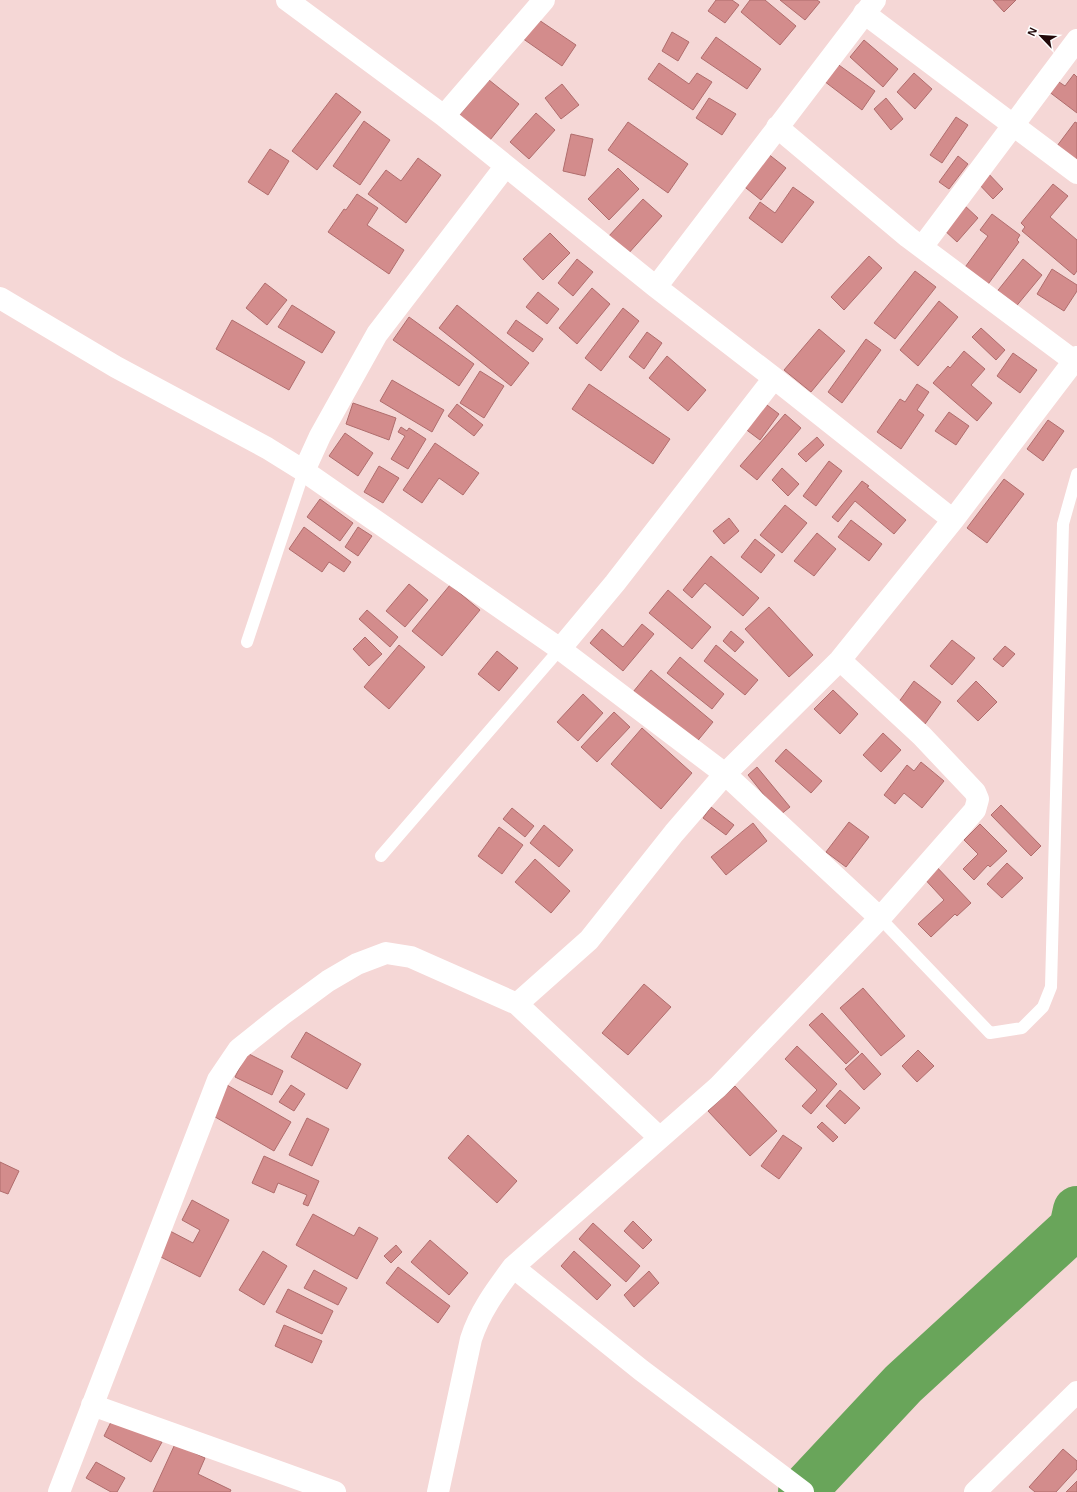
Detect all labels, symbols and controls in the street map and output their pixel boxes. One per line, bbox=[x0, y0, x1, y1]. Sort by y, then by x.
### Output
north arrow bbox=[1021, 16, 1061, 56]
text: N bbox=[1025, 26, 1039, 38]

